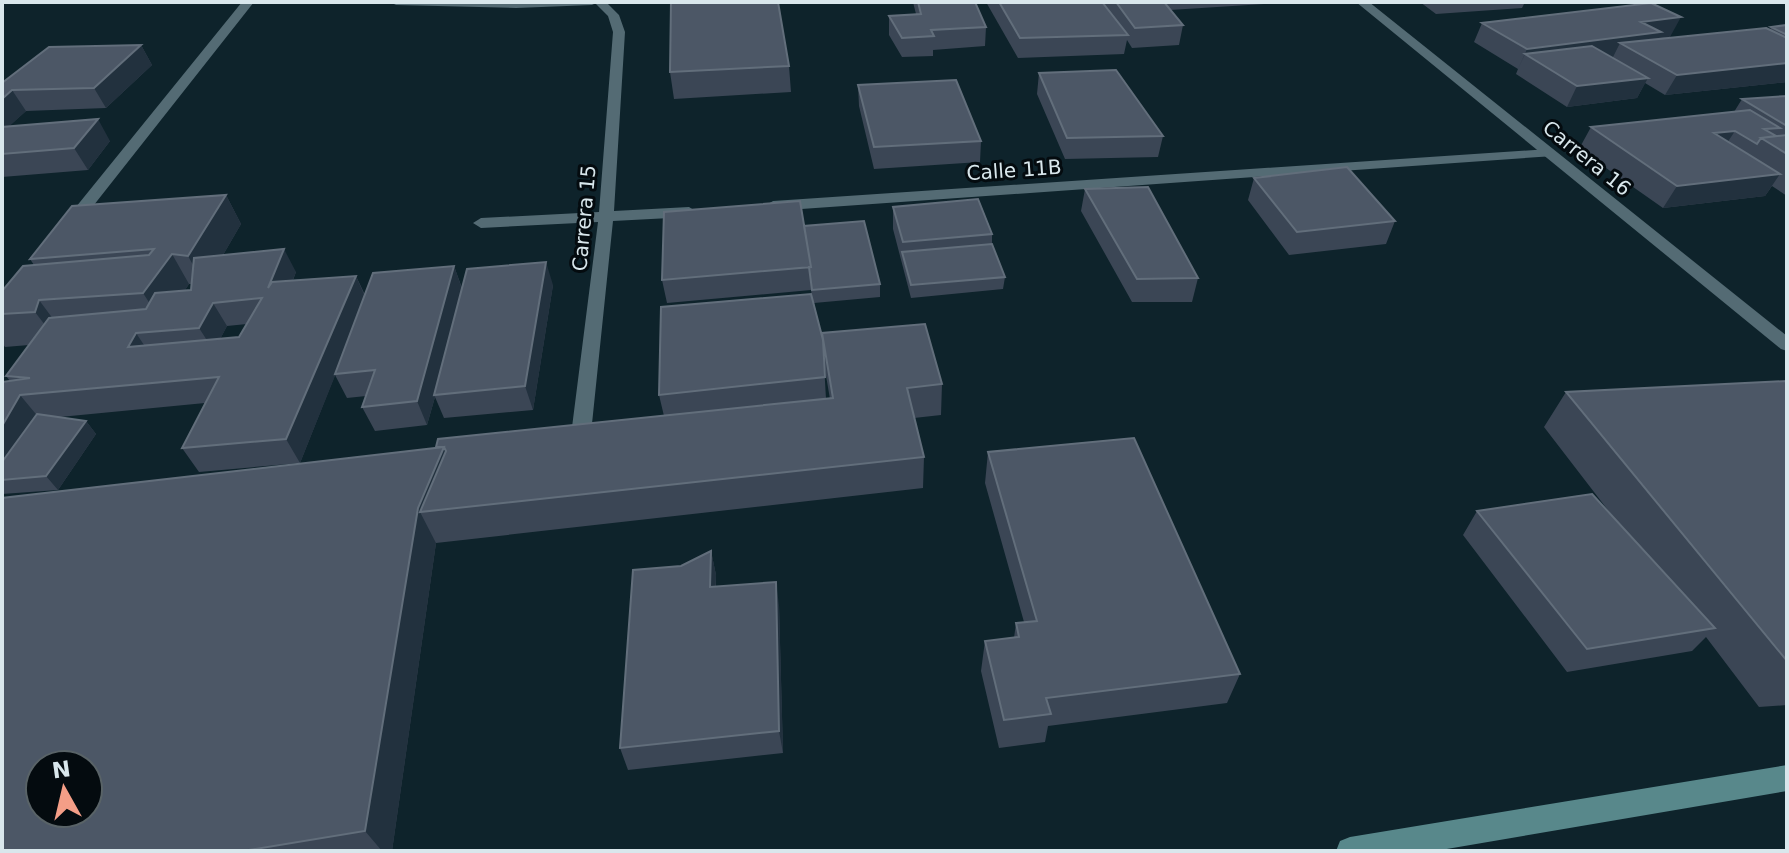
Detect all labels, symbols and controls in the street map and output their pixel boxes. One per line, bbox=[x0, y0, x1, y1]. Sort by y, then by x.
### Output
street label: Carrera 16 bbox=[1538, 115, 1636, 201]
street label: Calle 11B bbox=[966, 155, 1062, 185]
street label: Carrera 15 bbox=[567, 164, 601, 272]
north arrow bbox=[24, 749, 104, 829]
text: N bbox=[50, 756, 72, 783]

